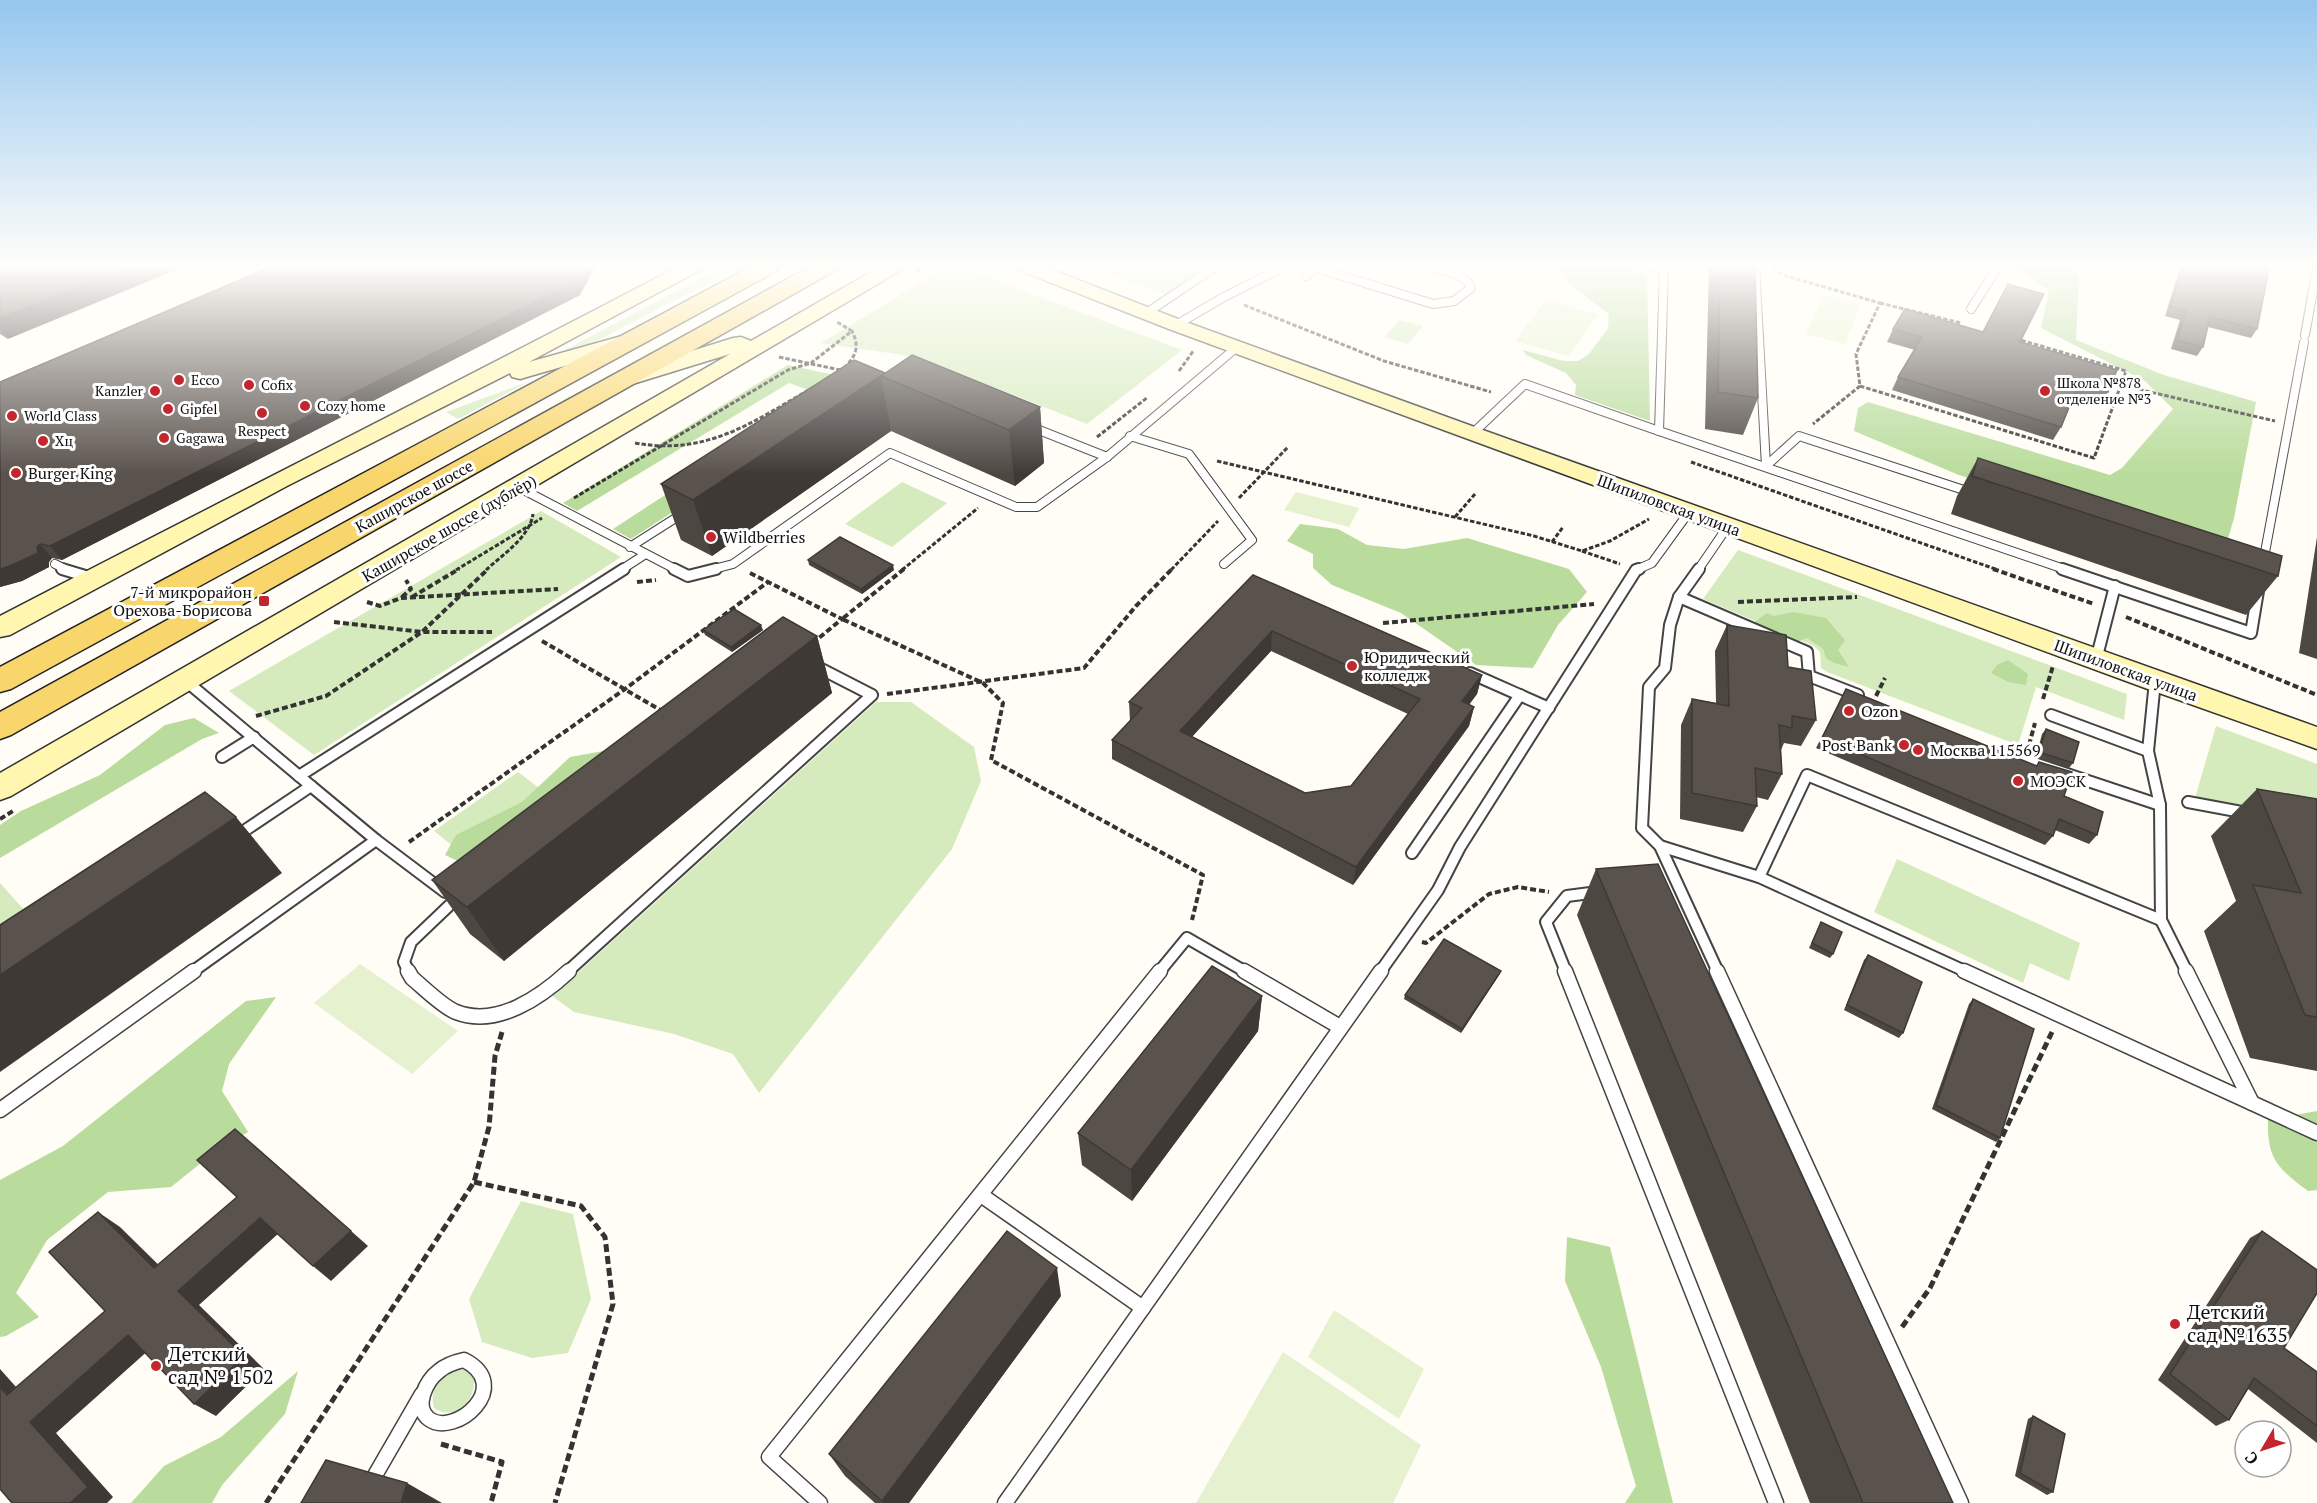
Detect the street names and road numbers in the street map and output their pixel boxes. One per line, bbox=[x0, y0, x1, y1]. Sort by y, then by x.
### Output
street label: Каширское шоссе bbox=[351, 454, 477, 538]
street label: Каширское шоссе (дублёр) bbox=[358, 469, 540, 587]
street label: Шипиловская улица bbox=[1594, 469, 1744, 541]
street label: Шипиловская улица bbox=[2051, 634, 2201, 706]

